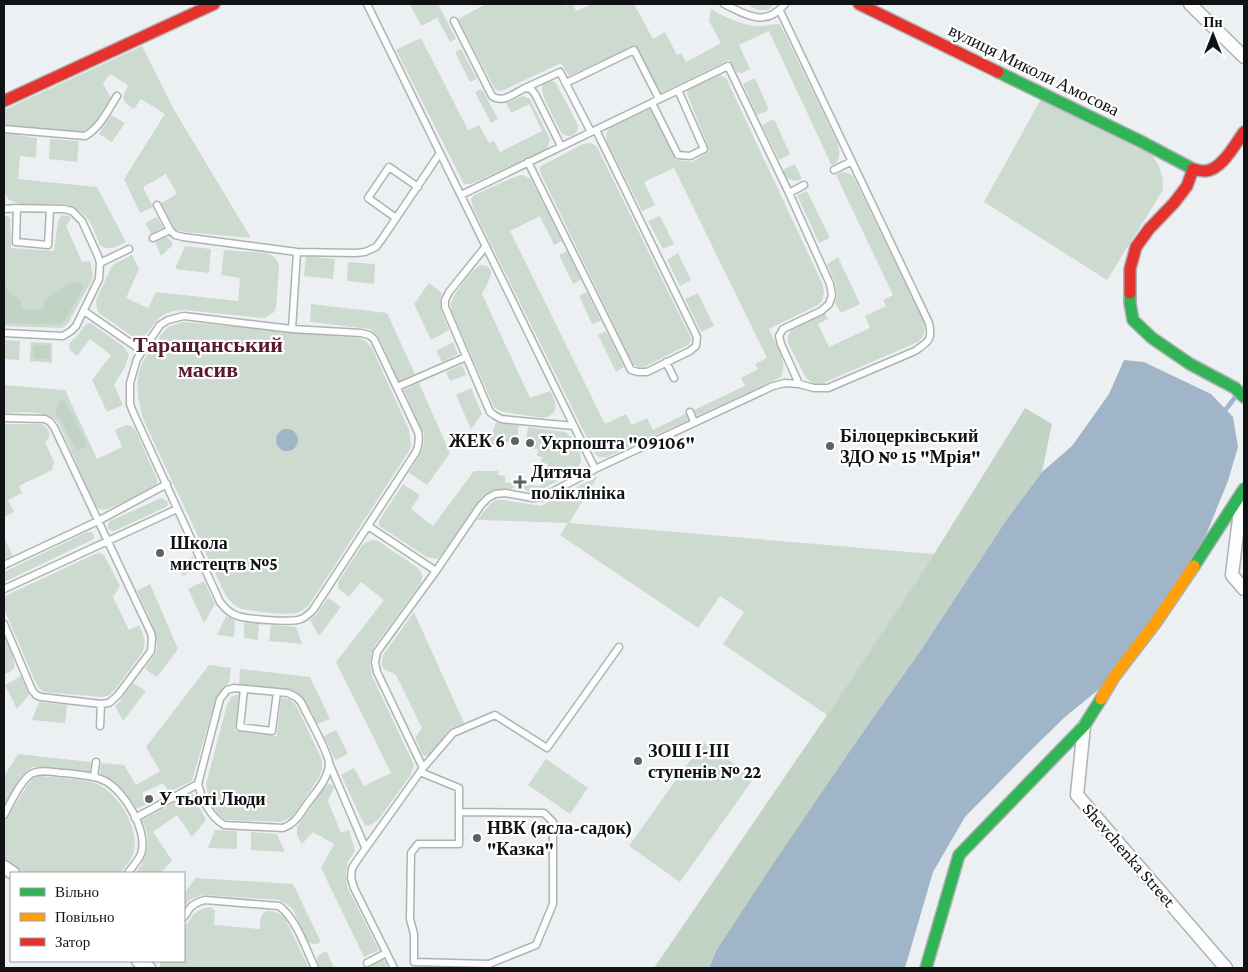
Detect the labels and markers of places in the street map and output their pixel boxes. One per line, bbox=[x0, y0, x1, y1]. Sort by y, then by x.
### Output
place label: Білоцерківський ЗДО № 15 "Мрія" bbox=[840, 426, 981, 467]
place label: ЖЕК 6 bbox=[449, 431, 505, 451]
place label: Укрпошта "09106" bbox=[540, 433, 695, 453]
marker: ЖЕК 6 bbox=[509, 435, 521, 447]
marker: Укрпошта "09106" bbox=[524, 437, 536, 449]
marker: Білоцерківський ЗДО № 15 "Мрія" bbox=[824, 440, 836, 452]
place label: Дитяча поліклініка bbox=[531, 462, 625, 503]
marker: Дитяча поліклініка bbox=[513, 475, 527, 489]
place label: Школа мистецтв №5 bbox=[170, 533, 278, 574]
marker: Школа мистецтв №5 bbox=[154, 547, 166, 559]
place label: ЗОШ І-ІІІ ступенів № 22 bbox=[648, 741, 762, 782]
marker: ЗОШ І-ІІІ ступенів № 22 bbox=[632, 755, 644, 767]
place label: У тьоті Люди bbox=[159, 789, 266, 809]
marker: У тьоті Люди bbox=[143, 793, 155, 805]
place label: НВК (ясла-садок) "Казка" bbox=[487, 818, 633, 859]
marker: НВК (ясла-садок) "Казка" bbox=[471, 832, 483, 844]

